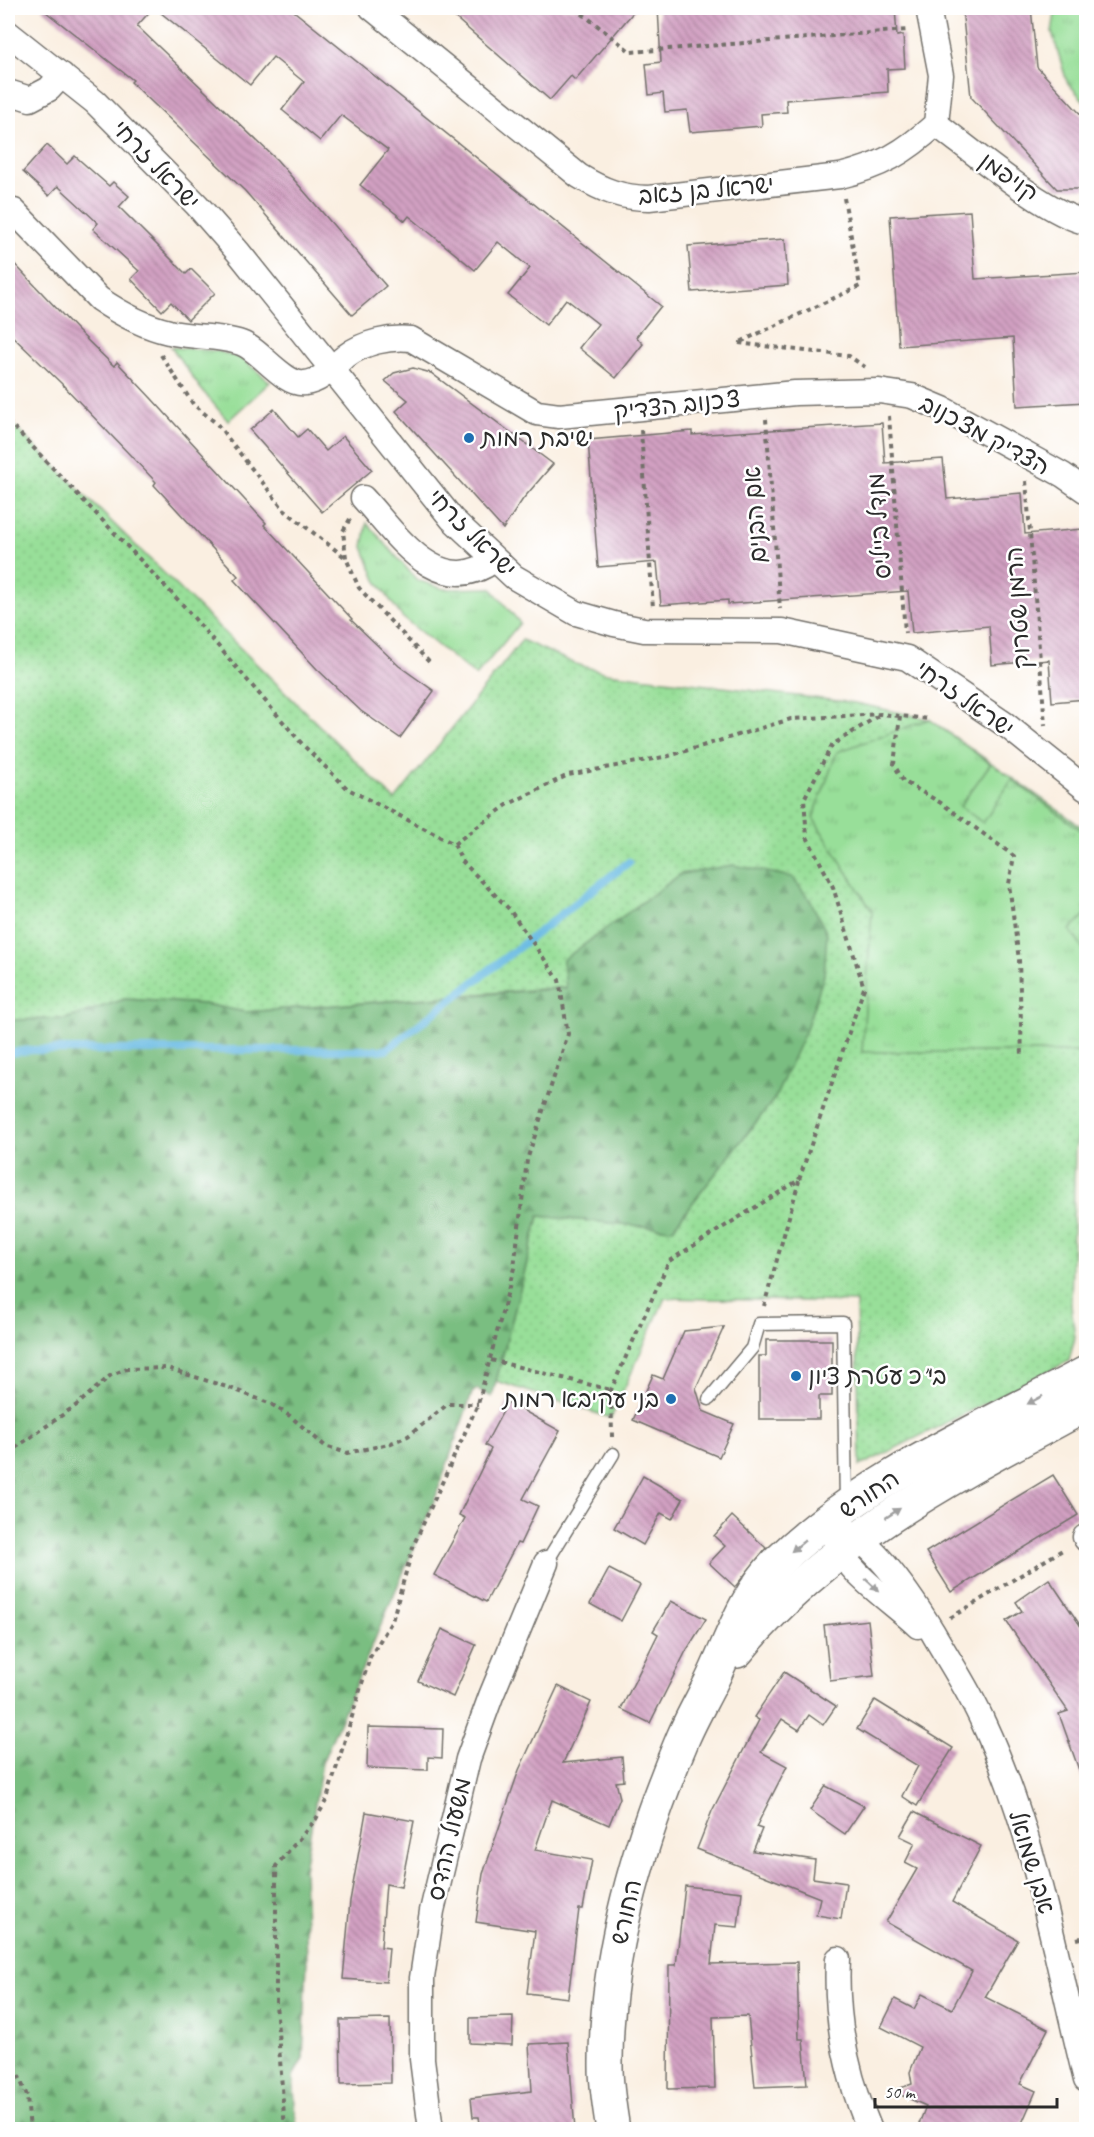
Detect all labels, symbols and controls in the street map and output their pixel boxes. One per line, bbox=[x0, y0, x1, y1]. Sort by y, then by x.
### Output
street label: ישראל זרחי bbox=[106, 114, 206, 216]
street label: קויפמן bbox=[974, 146, 1044, 208]
street label: ישראל בן זאב bbox=[637, 169, 775, 211]
street label: צ'כנוב הצדיק bbox=[612, 383, 742, 427]
street label: הצדיק מצ'כנוב bbox=[915, 388, 1055, 482]
place label: ישיבת רמות bbox=[479, 423, 594, 453]
marker: ישיבת רמות bbox=[462, 431, 476, 445]
street label: אם הבנים bbox=[737, 466, 773, 564]
street label: מנדל בייליס bbox=[860, 472, 898, 580]
street label: ישראל זרחי bbox=[421, 482, 523, 584]
street label: הרמן שטרוק bbox=[999, 546, 1037, 670]
street label: ישראל זרחי bbox=[910, 654, 1020, 744]
place label: בי"כ עטרת ציון bbox=[808, 1361, 947, 1391]
marker: בי"כ עטרת ציון bbox=[789, 1369, 803, 1383]
place label: בני עקיבא רמות bbox=[501, 1384, 659, 1414]
marker: בני עקיבא רמות bbox=[664, 1392, 678, 1406]
one-way arrow bbox=[1026, 1395, 1043, 1405]
street label: החורש bbox=[833, 1463, 905, 1525]
one-way arrow bbox=[885, 1507, 901, 1519]
one-way arrow bbox=[790, 1540, 806, 1553]
one-way arrow bbox=[865, 1578, 880, 1592]
street label: משעול ההדס bbox=[420, 1774, 478, 1904]
street label: אבן שמואל bbox=[1002, 1807, 1062, 1917]
street label: החורש bbox=[604, 1876, 648, 1948]
scale bar bbox=[875, 2071, 1056, 2109]
text: 50 m bbox=[884, 2081, 917, 2103]

